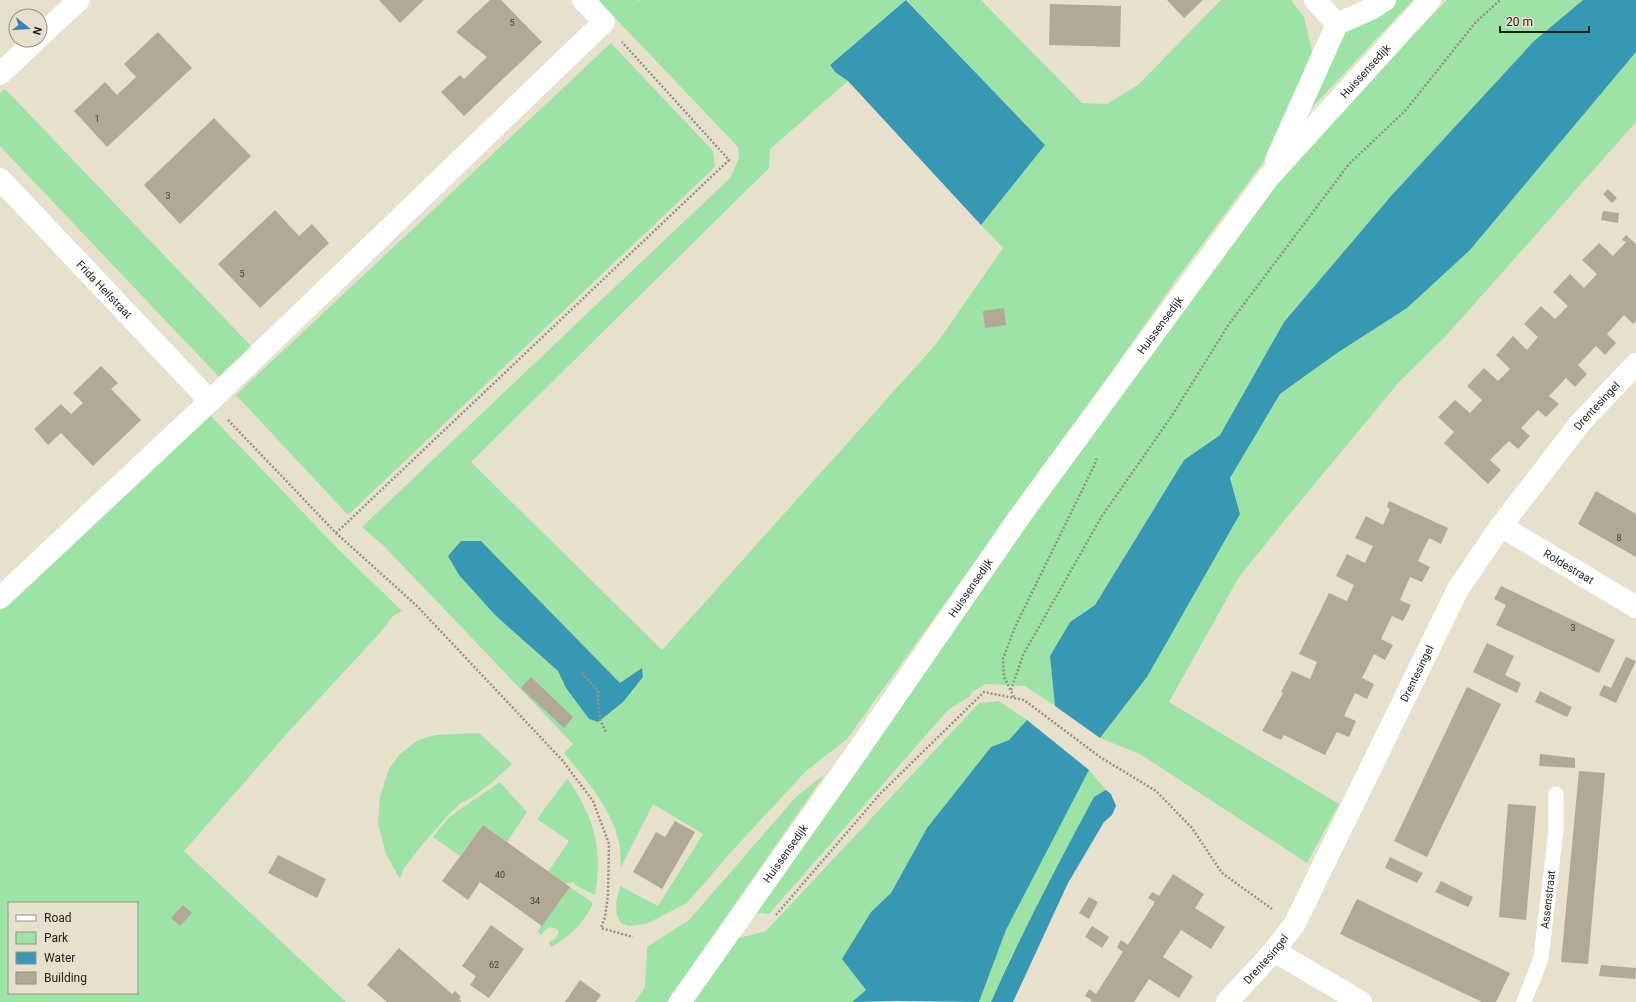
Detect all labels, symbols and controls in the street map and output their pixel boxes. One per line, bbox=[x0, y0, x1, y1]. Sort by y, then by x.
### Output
north arrow bbox=[8, 8, 48, 48]
scale bar bbox=[1500, 8, 1589, 34]
text: 20 m bbox=[1506, 15, 1533, 29]
house number: 5 bbox=[509, 18, 515, 28]
text: N bbox=[30, 25, 44, 37]
street label: Huissensedijk bbox=[1337, 41, 1394, 101]
house number: 1 bbox=[94, 114, 100, 124]
house number: 3 bbox=[165, 191, 171, 201]
street label: Frida Heilstraat bbox=[74, 258, 135, 321]
house number: 5 bbox=[239, 269, 245, 279]
street label: Huissensedijk bbox=[1135, 293, 1186, 357]
street label: Drentesingel bbox=[1571, 379, 1622, 432]
house number: 8 bbox=[1616, 533, 1622, 543]
street label: Roldestraat bbox=[1541, 547, 1597, 587]
street label: Huissensedijk bbox=[946, 555, 996, 620]
house number: 3 bbox=[1570, 623, 1576, 633]
street label: Drentesingel bbox=[1397, 643, 1436, 704]
street label: Huissensedijk bbox=[760, 821, 811, 885]
street label: Assenstraat bbox=[1538, 869, 1558, 930]
house number: 40 bbox=[495, 870, 505, 880]
house number: 34 bbox=[530, 896, 540, 906]
legend bbox=[8, 902, 138, 994]
text: Road bbox=[44, 911, 72, 925]
text: Park bbox=[44, 931, 69, 945]
street label: Drentesingel bbox=[1241, 932, 1291, 986]
text: Water bbox=[44, 951, 75, 965]
house number: 62 bbox=[489, 960, 499, 970]
text: Building bbox=[44, 971, 87, 985]

